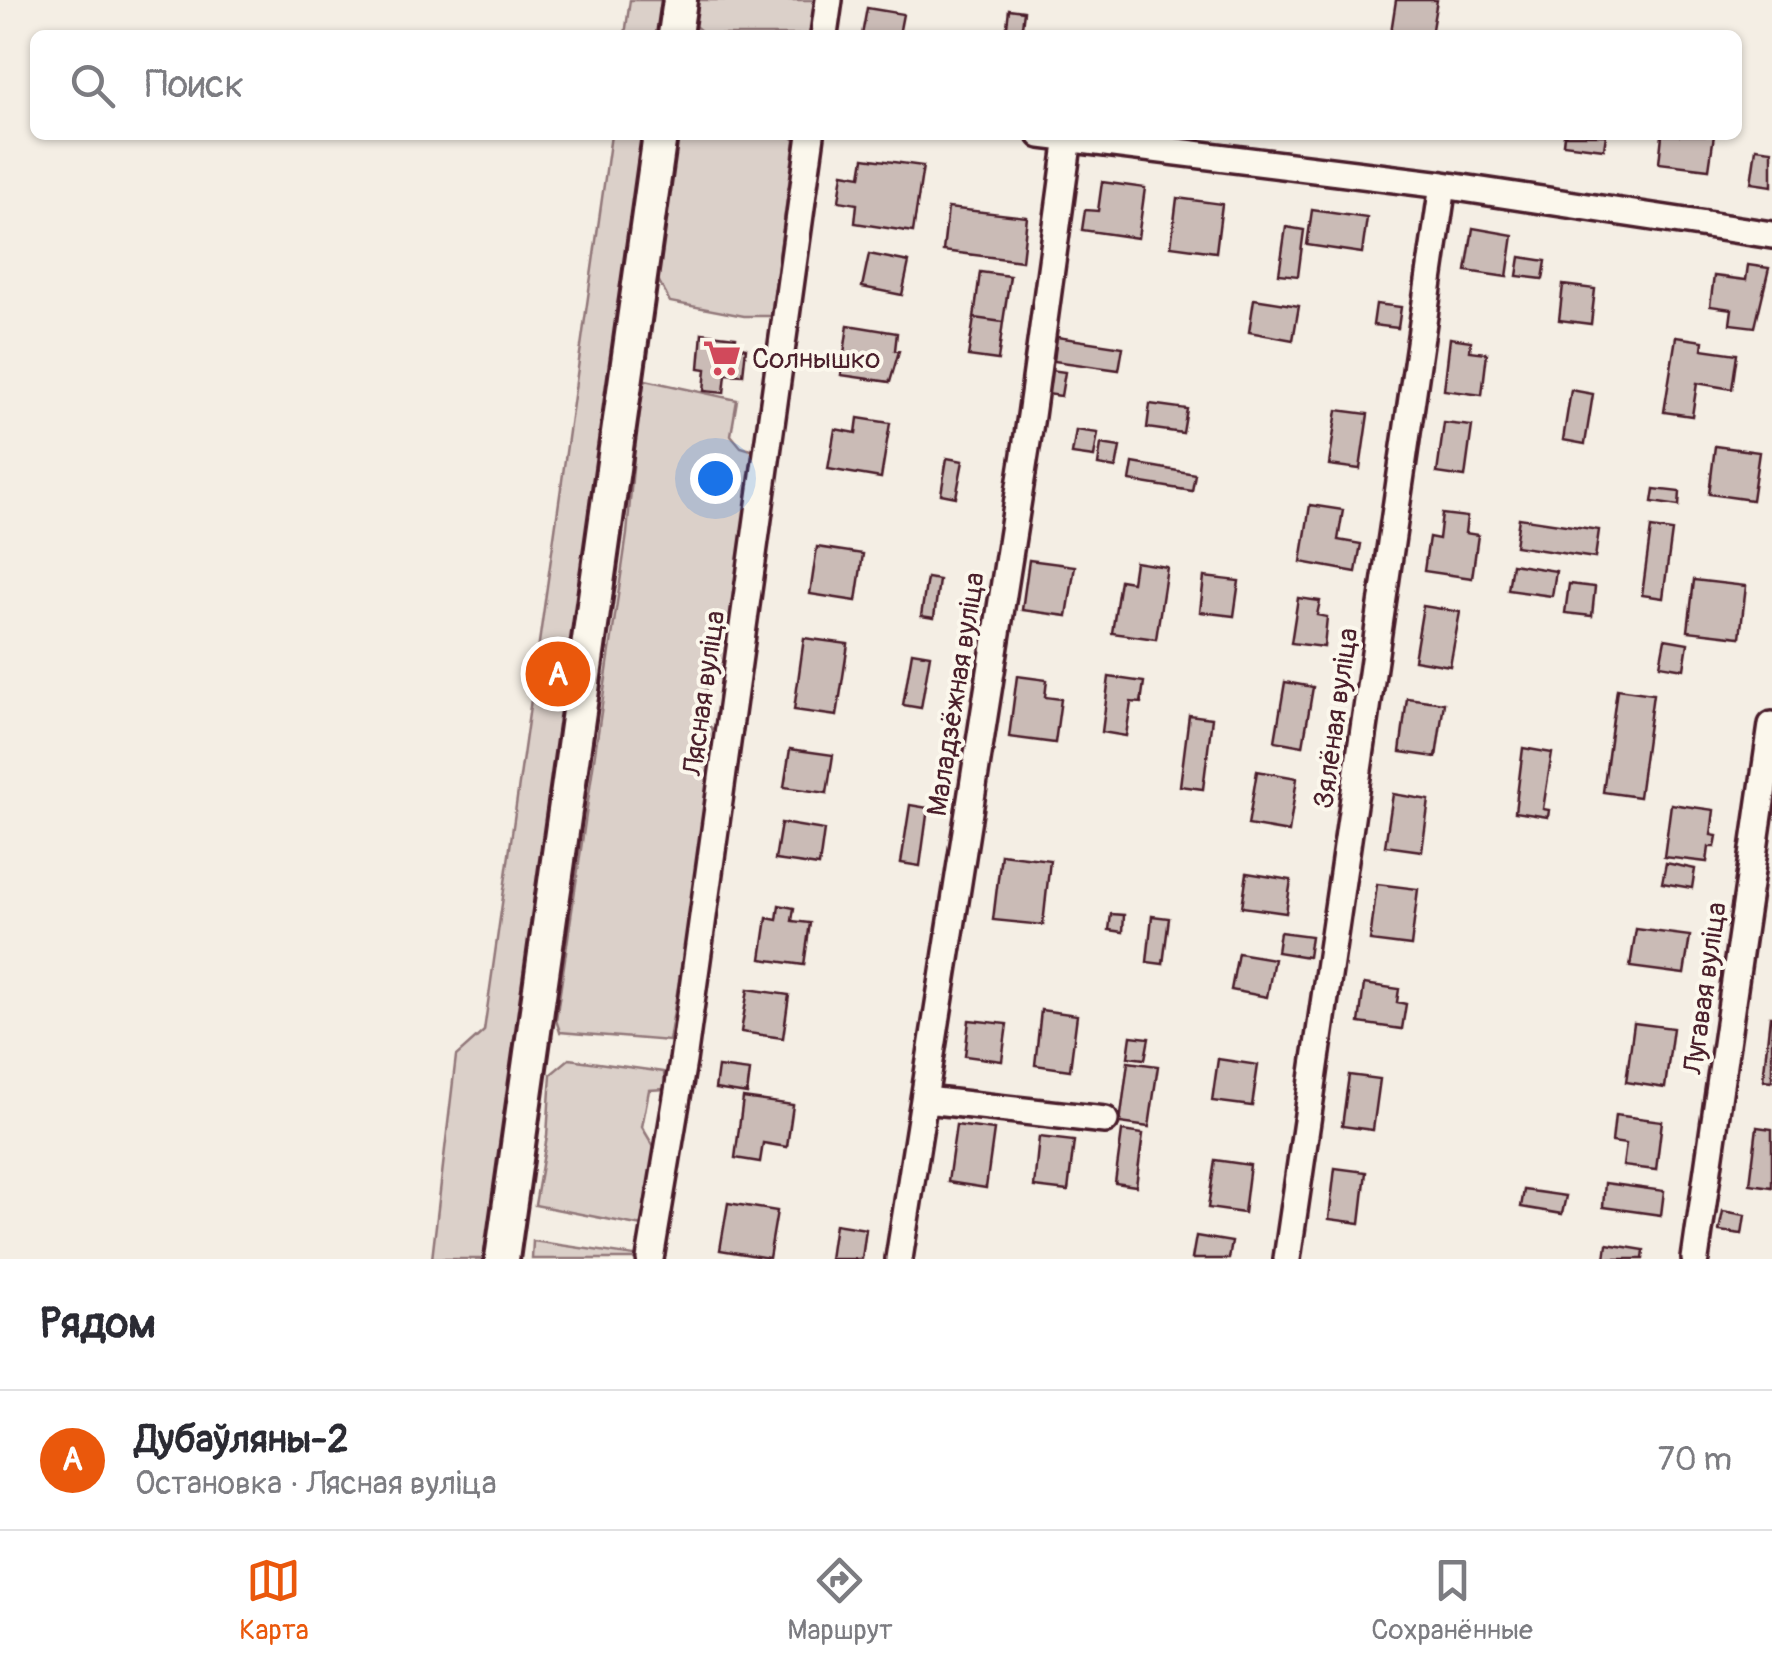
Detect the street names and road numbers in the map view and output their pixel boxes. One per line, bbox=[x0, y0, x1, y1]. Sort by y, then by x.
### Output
street label: Маладзёжная вуліца bbox=[920, 570, 993, 819]
street label: Лясная вуліца bbox=[675, 608, 733, 779]
street label: Зялёная вуліца bbox=[1306, 626, 1366, 811]
street label: Лугавая вуліца bbox=[1676, 900, 1735, 1077]

